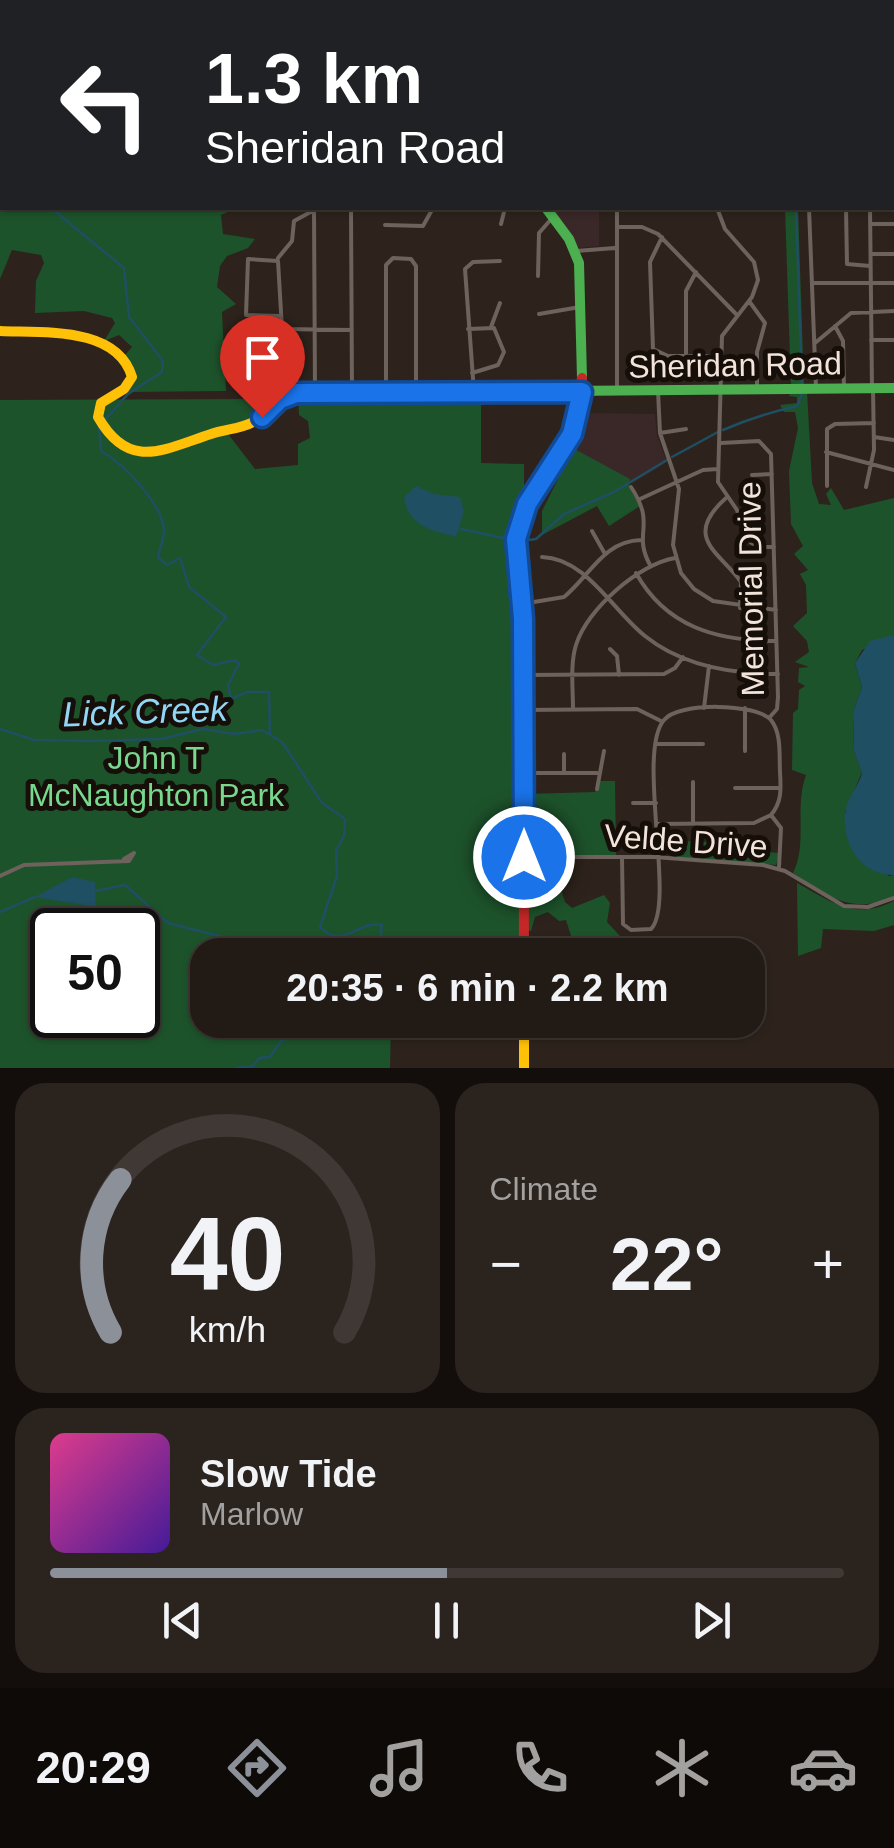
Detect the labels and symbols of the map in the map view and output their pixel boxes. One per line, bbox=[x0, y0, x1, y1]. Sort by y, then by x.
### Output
pin bbox=[220, 315, 305, 418]
street label: Sheridan Road bbox=[628, 345, 842, 385]
street label: Memorial Drive bbox=[731, 481, 771, 697]
water label: Lick Creek bbox=[62, 689, 230, 733]
park label: John T McNaughton Park bbox=[28, 740, 285, 813]
position arrow bbox=[472, 805, 576, 909]
street label: Velde Drive bbox=[603, 817, 769, 865]
speed limit sign: 50 bbox=[30, 908, 160, 1038]

